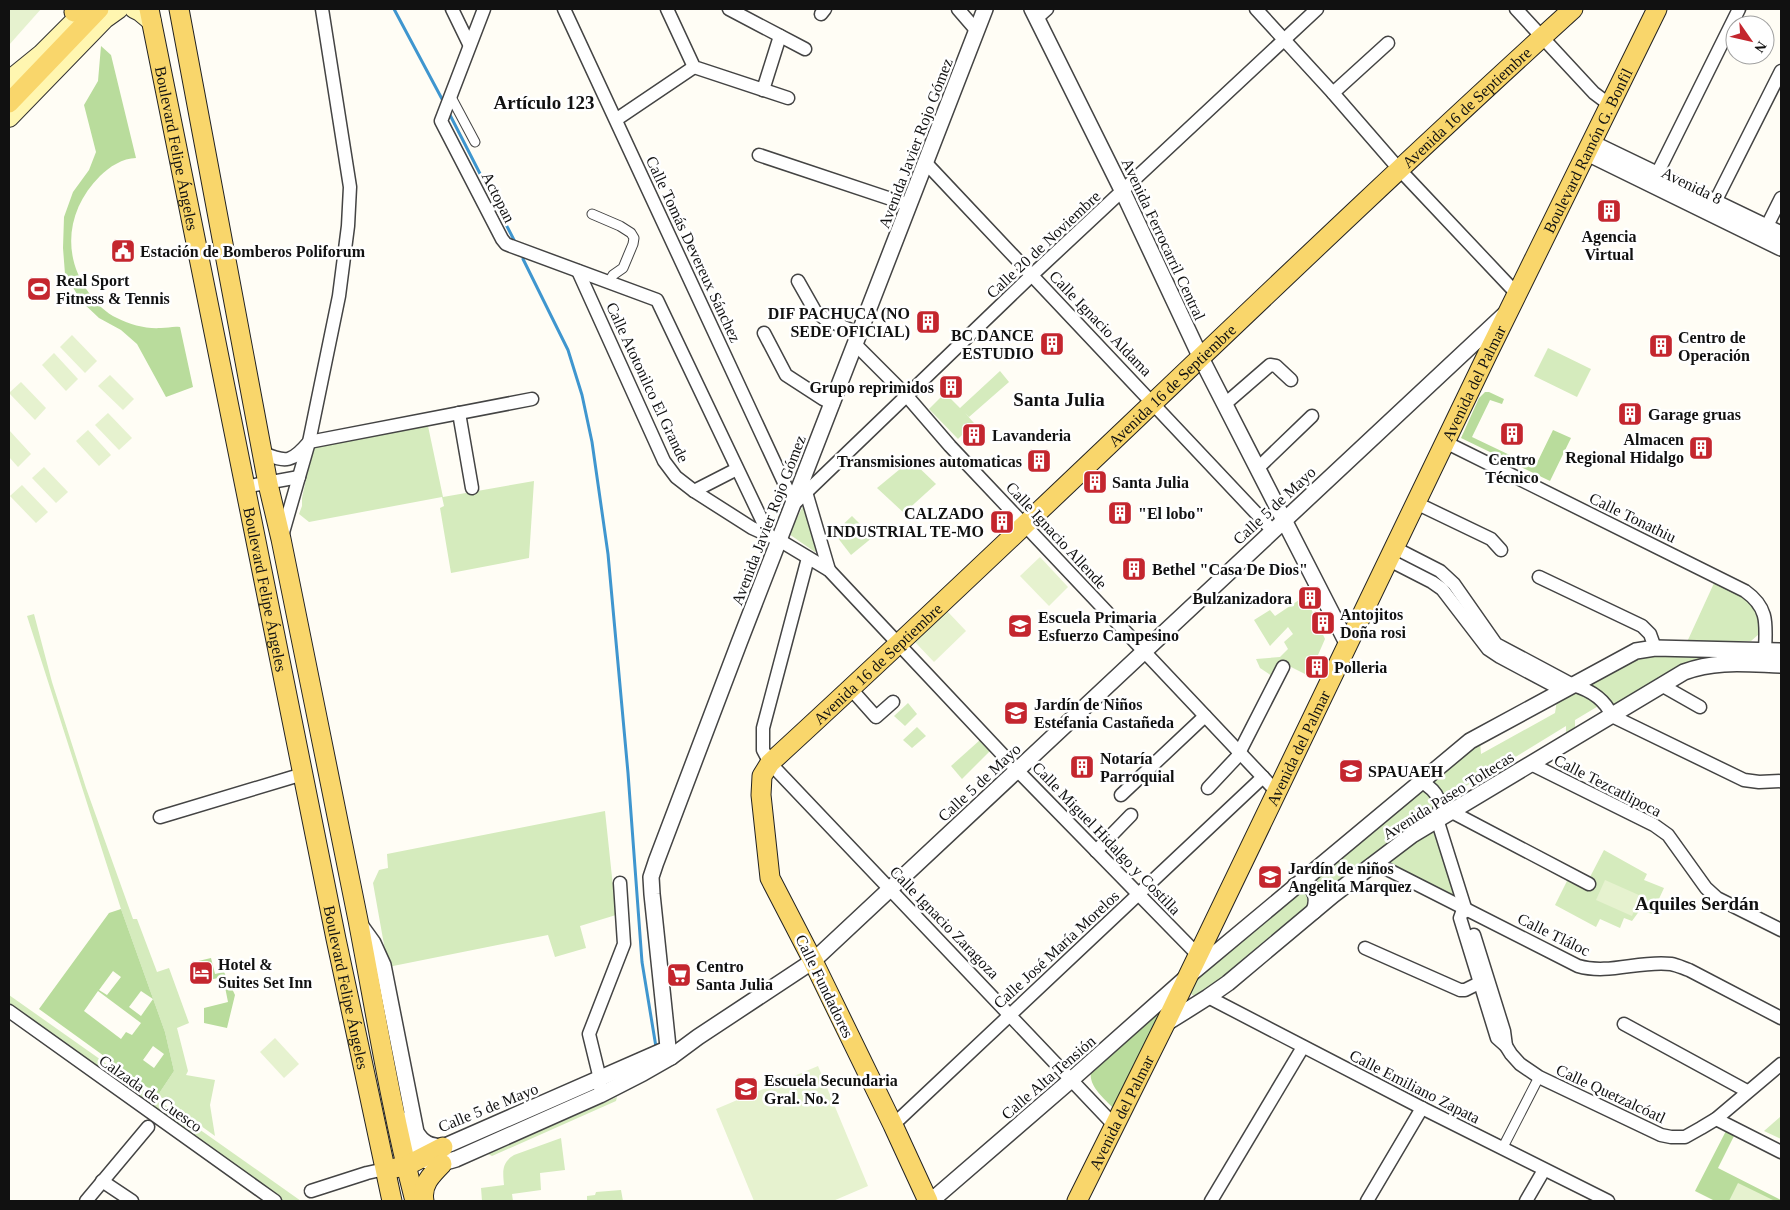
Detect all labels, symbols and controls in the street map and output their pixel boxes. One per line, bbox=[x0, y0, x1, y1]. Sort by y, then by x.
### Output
north arrow bbox=[1725, 15, 1775, 65]
text: N bbox=[1751, 39, 1769, 55]
street label: Avenida 16 de Septiembre bbox=[1399, 44, 1534, 171]
street label: Avenida Javier Rojo Gómez bbox=[875, 56, 957, 231]
street label: Boulevard Felipe Ángeles bbox=[152, 65, 201, 232]
street label: Boulevard Ramón G. Bonfil bbox=[1540, 65, 1636, 236]
district label: Artículo 123 bbox=[494, 92, 594, 113]
street label: Calle Tomás Devereux Sánchez bbox=[643, 153, 744, 345]
street label: Avenida Ferrocarril Central bbox=[1119, 156, 1209, 323]
street label: Avenida 8 bbox=[1659, 164, 1725, 207]
street label: Actopan bbox=[478, 169, 518, 226]
street label: Calle 20 de Noviembre bbox=[983, 187, 1104, 301]
building icon: Agencia Virtual bbox=[1596, 198, 1622, 224]
place label: Agencia Virtual bbox=[1581, 228, 1637, 263]
public building icon: Estación de Bomberos Poliforum bbox=[110, 238, 136, 264]
place label: Estación de Bomberos Poliforum bbox=[140, 243, 366, 260]
street label: Calle Ignacio Aldama bbox=[1045, 267, 1155, 380]
place label: Real Sport Fitness & Tennis bbox=[56, 272, 170, 307]
sports icon: Real Sport Fitness & Tennis bbox=[26, 276, 52, 302]
street label: Calle Atotonilco El Grande bbox=[603, 299, 692, 465]
place label: DIF PACHUCA (NO SEDE OFICIAL) bbox=[768, 305, 910, 341]
building icon: DIF PACHUCA (NO SEDE OFICIAL) bbox=[915, 309, 941, 335]
street label: Avenida 16 de Septiembre bbox=[1105, 321, 1239, 450]
street label: Avenida del Palmar bbox=[1439, 322, 1509, 444]
place label: BC DANCE ESTUDIO bbox=[951, 327, 1034, 362]
place label: Centro de Operación bbox=[1678, 329, 1750, 365]
building icon: BC DANCE ESTUDIO bbox=[1039, 331, 1065, 357]
building icon: Centro de Operación bbox=[1648, 333, 1674, 359]
building icon: Grupo reprimidos bbox=[938, 374, 964, 400]
place label: Grupo reprimidos bbox=[809, 379, 934, 397]
district label: Santa Julia bbox=[1013, 389, 1105, 410]
building icon: Garage gruas bbox=[1617, 401, 1643, 427]
place label: Garage gruas bbox=[1648, 406, 1741, 424]
building icon: Centro Técnico bbox=[1499, 421, 1525, 447]
building icon: Lavanderia bbox=[961, 422, 987, 448]
place label: Lavanderia bbox=[992, 427, 1071, 444]
place label: Almacen Regional Hidalgo bbox=[1565, 431, 1684, 467]
street label: Avenida Javier Rojo Gómez bbox=[728, 433, 810, 608]
building icon: Almacen Regional Hidalgo bbox=[1688, 435, 1714, 461]
building icon: Transmisiones automaticas bbox=[1026, 448, 1052, 474]
place label: Centro Técnico bbox=[1485, 451, 1539, 486]
place label: Transmisiones automaticas bbox=[837, 453, 1022, 470]
street label: Calle 5 de Mayo bbox=[1230, 463, 1320, 549]
building icon: Santa Julia bbox=[1082, 469, 1108, 495]
place label: Santa Julia bbox=[1112, 474, 1189, 491]
street label: Calle Ignacio Allende bbox=[1002, 479, 1110, 593]
street label: Calle Tonathiu bbox=[1587, 489, 1679, 546]
building icon: "El lobo" bbox=[1107, 500, 1133, 526]
place label: CALZADO INDUSTRIAL TE-MO bbox=[826, 505, 984, 540]
place label: "El lobo" bbox=[1138, 505, 1204, 522]
street label: Boulevard Felipe Ángeles bbox=[240, 506, 290, 673]
building icon: CALZADO INDUSTRIAL TE-MO bbox=[989, 509, 1015, 535]
building icon: Bethel "Casa De Dios" bbox=[1121, 556, 1147, 582]
place label: Bethel "Casa De Dios" bbox=[1152, 561, 1308, 578]
building icon: Bulzanizadora bbox=[1297, 585, 1323, 611]
place label: Bulzanizadora bbox=[1192, 590, 1292, 607]
street label: Avenida 16 de Septiembre bbox=[810, 600, 945, 728]
place label: Antojitos Doña rosi bbox=[1340, 606, 1406, 641]
place label: Escuela Primaria Esfuerzo Campesino bbox=[1038, 609, 1179, 645]
building icon: Antojitos Doña rosi bbox=[1310, 610, 1336, 636]
school or university icon: Escuela Primaria Esfuerzo Campesino bbox=[1007, 613, 1033, 639]
building icon: Polleria bbox=[1304, 654, 1330, 680]
place label: Polleria bbox=[1334, 659, 1387, 676]
street label: Avenida del Palmar bbox=[1263, 687, 1334, 809]
place label: Jardín de Niños Estefania Castañeda bbox=[1034, 696, 1174, 731]
school or university icon: Jardín de Niños Estefania Castañeda bbox=[1003, 700, 1029, 726]
street label: Calle 5 de Mayo bbox=[935, 740, 1025, 826]
street label: Avenida Paseo Toltecas bbox=[1380, 748, 1517, 843]
place label: Notaría Parroquial bbox=[1100, 750, 1175, 786]
street label: Calle Tezcatlipoca bbox=[1551, 751, 1664, 821]
building icon: Notaría Parroquial bbox=[1069, 754, 1095, 780]
school or university icon: SPAUAEH bbox=[1338, 758, 1364, 784]
street label: Calle Miguel Hidalgo y Costilla bbox=[1028, 759, 1184, 919]
place label: SPAUAEH bbox=[1368, 763, 1444, 780]
place label: Jardín de niños Angelita Marquez bbox=[1288, 860, 1412, 896]
street label: Calle Ignacio Zaragoza bbox=[886, 863, 1003, 983]
school or university icon: Jardín de niños Angelita Marquez bbox=[1257, 864, 1283, 890]
street label: Calle José María Morelos bbox=[990, 887, 1122, 1012]
district label: Aquiles Serdán bbox=[1635, 893, 1759, 914]
street label: Boulevard Felipe Ángeles bbox=[320, 904, 372, 1071]
street label: Calle Tláloc bbox=[1515, 910, 1593, 959]
street label: Calle Fundadores bbox=[792, 932, 857, 1040]
place label: Hotel & Suites Set Inn bbox=[218, 956, 312, 991]
place label: Centro Santa Julia bbox=[696, 958, 773, 993]
hotel icon: Hotel & Suites Set Inn bbox=[188, 960, 214, 986]
supermarket icon: Centro Santa Julia bbox=[666, 962, 692, 988]
street label: Calle Alta Tensión bbox=[998, 1032, 1099, 1123]
street label: Calle Emiliano Zapata bbox=[1346, 1046, 1483, 1128]
street label: Calzada de Cuesco bbox=[96, 1052, 205, 1135]
street label: Avenida del Palmar bbox=[1086, 1052, 1157, 1173]
street label: Calle Quetzalcóatl bbox=[1553, 1061, 1669, 1126]
place label: Escuela Secundaria Gral. No. 2 bbox=[764, 1072, 898, 1107]
school or university icon: Escuela Secundaria Gral. No. 2 bbox=[733, 1076, 759, 1102]
street label: Calle 5 de Mayo bbox=[436, 1080, 541, 1136]

